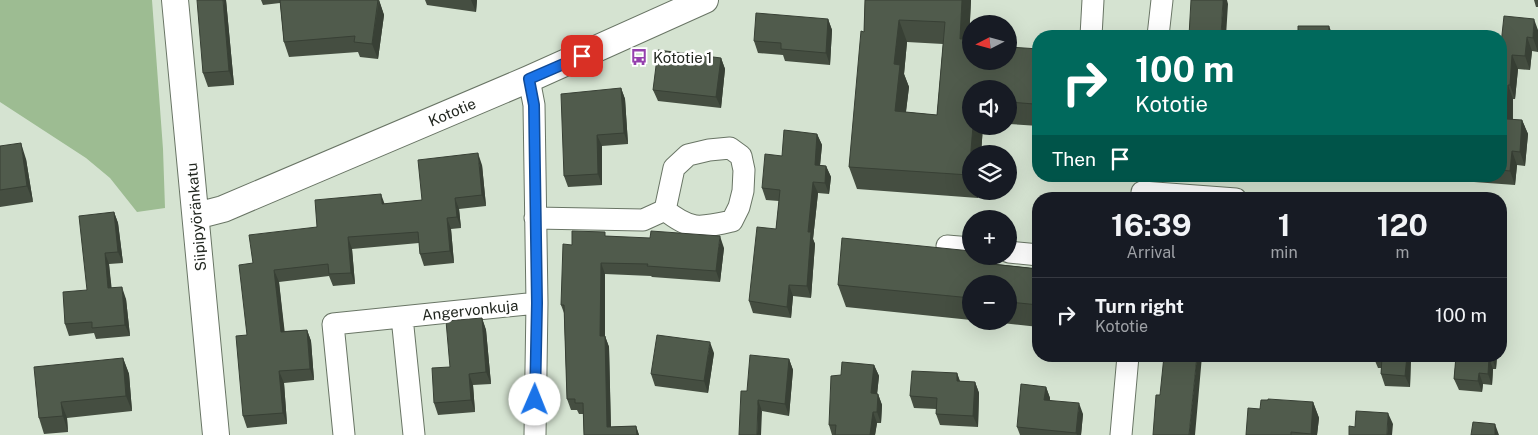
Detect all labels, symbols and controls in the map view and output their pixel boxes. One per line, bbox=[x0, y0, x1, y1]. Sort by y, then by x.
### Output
north arrow bbox=[962, 15, 1018, 70]
map controls bbox=[962, 15, 1017, 330]
pin bbox=[561, 35, 603, 77]
icon: arrive bbox=[568, 42, 596, 70]
bus stop icon: Kototie 1 bbox=[629, 47, 649, 67]
place label: Kototie 1 bbox=[653, 49, 712, 66]
text: 100 m bbox=[1135, 49, 1234, 90]
icon: right bbox=[1052, 50, 1117, 115]
button: sound bbox=[962, 80, 1017, 135]
text: Kototie bbox=[1135, 91, 1208, 117]
street label: Kototie bbox=[426, 94, 478, 130]
button: layers bbox=[962, 145, 1017, 200]
icon: arrive bbox=[1106, 145, 1134, 173]
text: Then bbox=[1052, 148, 1096, 170]
street label: Siipipyöränkatu bbox=[183, 162, 209, 272]
text: 16:39 bbox=[1111, 207, 1191, 243]
text: 1 bbox=[1278, 207, 1290, 243]
text: 120 bbox=[1377, 207, 1428, 243]
button: + bbox=[962, 210, 1017, 265]
text: Arrival bbox=[1127, 243, 1176, 262]
text: min bbox=[1271, 243, 1298, 262]
text: m bbox=[1395, 243, 1409, 262]
button: − bbox=[962, 275, 1017, 330]
text: Turn right bbox=[1095, 295, 1184, 317]
street label: Angervonkuja bbox=[421, 296, 519, 324]
icon: right bbox=[1052, 301, 1080, 329]
text: 100 m bbox=[1435, 304, 1487, 326]
text: Kototie bbox=[1095, 317, 1148, 336]
position arrow bbox=[508, 373, 560, 425]

